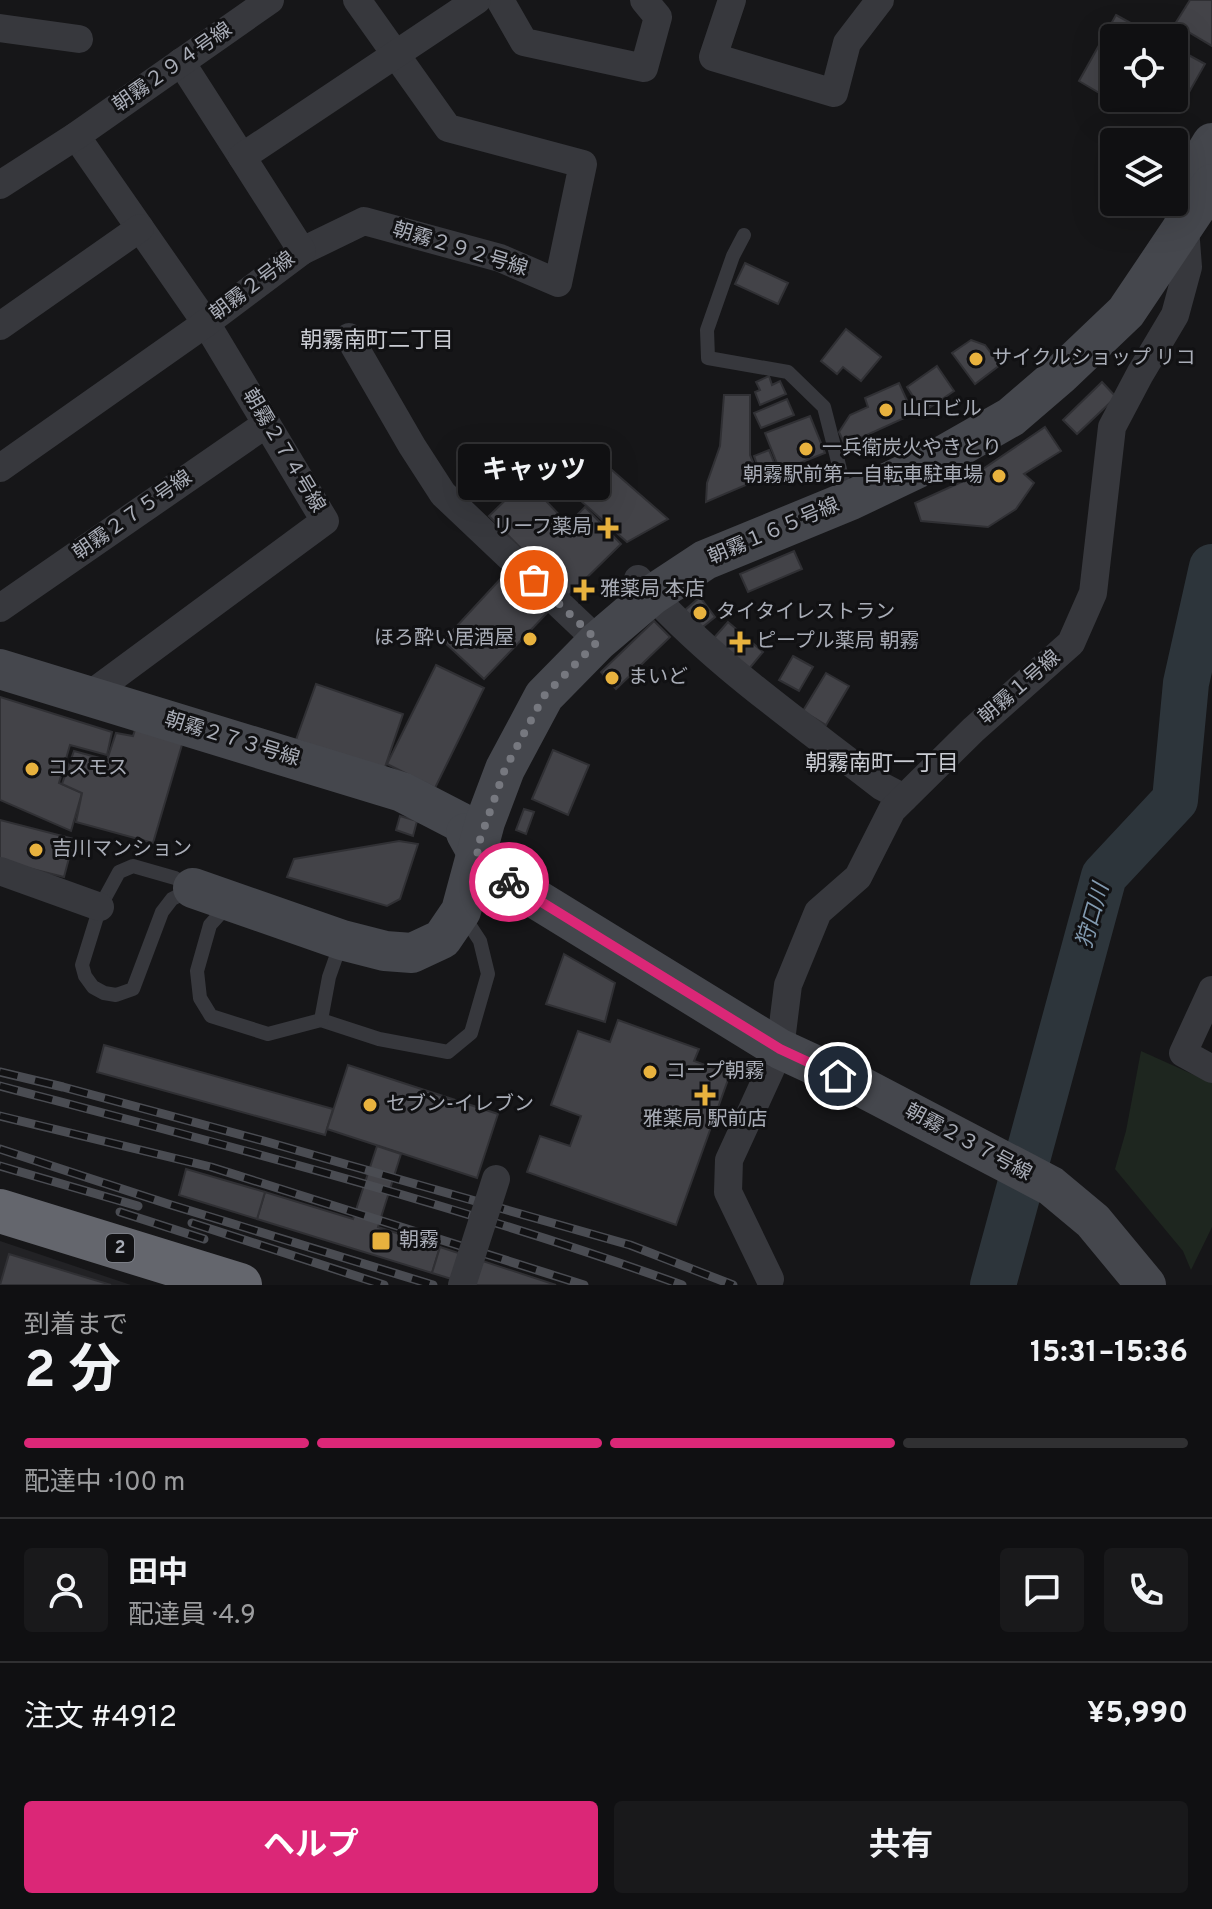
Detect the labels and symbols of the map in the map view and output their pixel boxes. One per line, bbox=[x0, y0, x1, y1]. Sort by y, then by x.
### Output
street label: 朝霧２９４号線 bbox=[108, 17, 238, 119]
street label: 朝霧２９２号線 bbox=[389, 217, 531, 283]
street label: 朝霧２号線 bbox=[205, 247, 301, 327]
district label: 朝霧南町二丁目 bbox=[300, 328, 454, 355]
place label: サイクルショップ リコ bbox=[992, 346, 1196, 372]
marker: サイクルショップ リコ bbox=[967, 350, 985, 368]
street label: 朝霧２７４号線 bbox=[236, 384, 330, 518]
place label: 山口ビル bbox=[902, 397, 982, 423]
marker: 山口ビル bbox=[877, 401, 895, 419]
place label: 一兵衛炭火やきとり bbox=[822, 436, 1002, 462]
marker: 一兵衛炭火やきとり bbox=[797, 440, 815, 458]
callout: キャッツ bbox=[458, 444, 610, 500]
place label: 朝霧駅前第一自転車駐車場 bbox=[743, 463, 983, 489]
street label: 朝霧２７５号線 bbox=[68, 465, 198, 567]
marker: 朝霧駅前第一自転車駐車場 bbox=[990, 467, 1008, 485]
street label: 朝霧１６５号線 bbox=[704, 493, 844, 571]
place label: リーフ薬局 bbox=[493, 515, 592, 541]
marker: リーフ薬局 bbox=[599, 519, 617, 537]
pin bbox=[500, 546, 568, 614]
place label: 雅薬局 本店 bbox=[600, 577, 705, 603]
marker: 雅薬局 本店 bbox=[575, 581, 593, 599]
place label: タイタイレストラン bbox=[716, 600, 895, 626]
marker: タイタイレストラン bbox=[691, 604, 709, 622]
place label: ほろ酔い居酒屋 bbox=[374, 626, 514, 652]
place label: ピープル薬局 朝霧 bbox=[756, 629, 920, 655]
marker: ほろ酔い居酒屋 bbox=[521, 630, 539, 648]
marker: ピープル薬局 朝霧 bbox=[731, 633, 749, 651]
street label: 朝霧１号線 bbox=[974, 645, 1066, 731]
place label: まいど bbox=[628, 665, 688, 691]
marker: まいど bbox=[603, 669, 621, 687]
street label: 朝霧２７３号線 bbox=[161, 707, 303, 773]
district label: 朝霧南町一丁目 bbox=[805, 751, 959, 778]
place label: コスモス bbox=[48, 756, 128, 782]
marker: コスモス bbox=[23, 760, 41, 778]
place label: 吉川マンション bbox=[52, 837, 192, 863]
marker: 吉川マンション bbox=[27, 841, 45, 859]
courier bbox=[469, 842, 549, 922]
water label: 狩口川 bbox=[1072, 879, 1117, 951]
pin bbox=[804, 1042, 872, 1110]
place label: コープ朝霧 bbox=[666, 1059, 765, 1085]
marker: コープ朝霧 bbox=[641, 1063, 659, 1081]
marker: 雅薬局 駅前店 bbox=[696, 1086, 714, 1104]
place label: セブン-イレブン bbox=[386, 1092, 534, 1118]
marker: セブン-イレブン bbox=[361, 1096, 379, 1114]
street label: 朝霧２３７号線 bbox=[900, 1099, 1036, 1187]
place label: 雅薬局 駅前店 bbox=[643, 1107, 767, 1133]
place label: 朝霧 bbox=[399, 1228, 439, 1254]
marker: 朝霧 bbox=[370, 1230, 392, 1252]
road number: 2 bbox=[106, 1234, 134, 1262]

